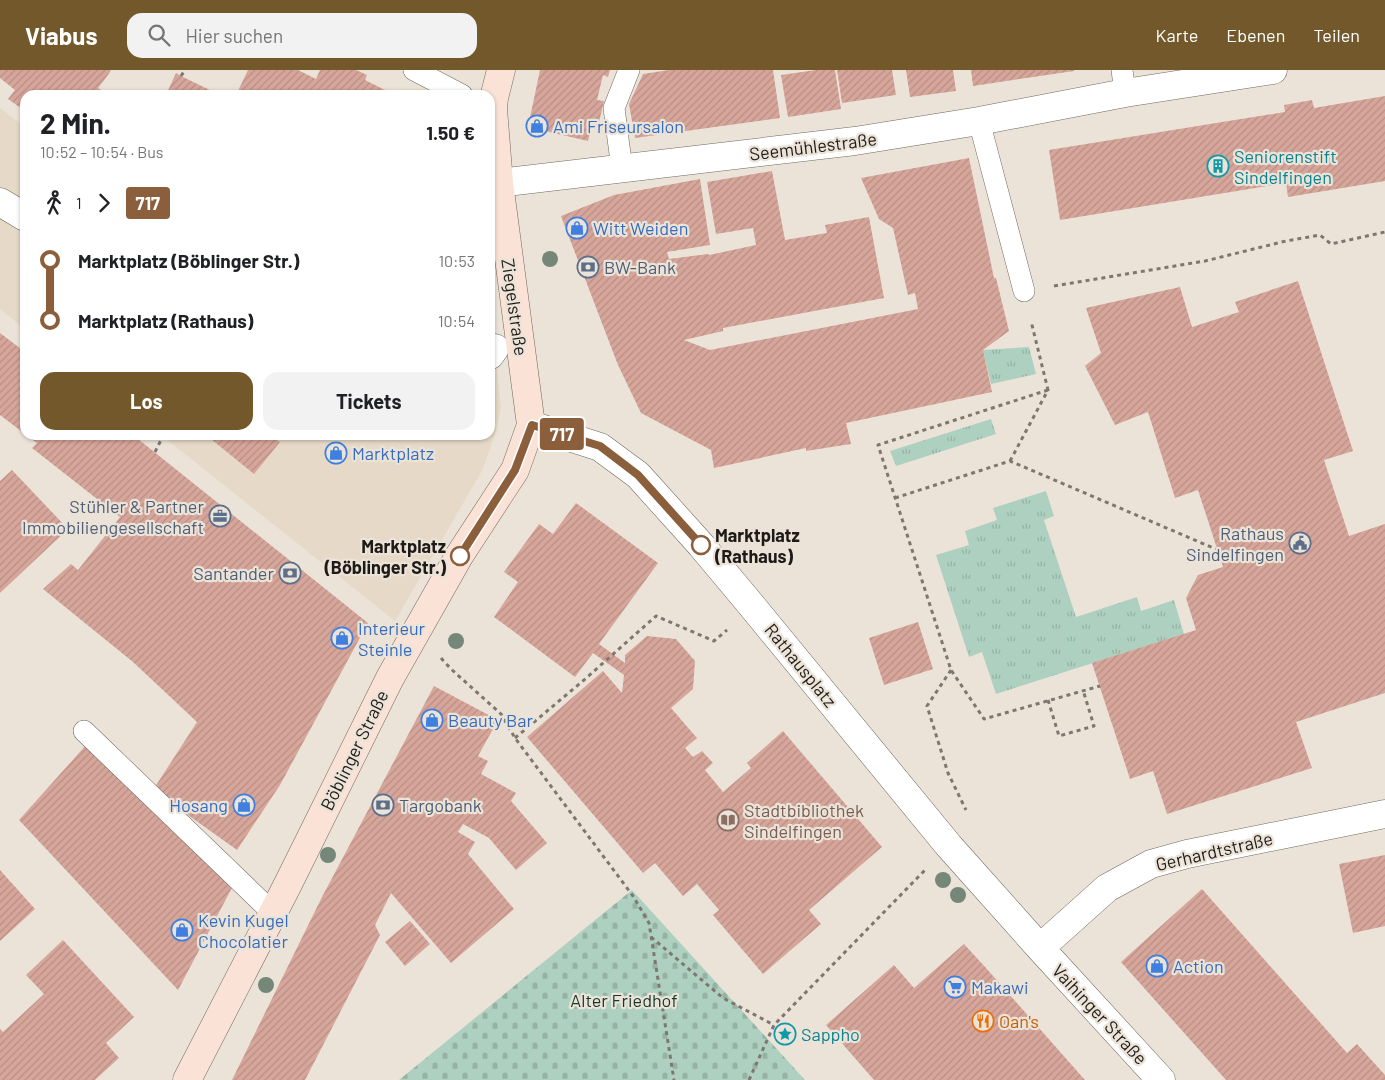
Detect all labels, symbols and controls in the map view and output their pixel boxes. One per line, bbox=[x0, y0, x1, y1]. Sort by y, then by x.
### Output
search box bbox=[127, 13, 477, 58]
text: Viabus bbox=[25, 21, 97, 50]
icon: search bbox=[145, 21, 173, 49]
text: Hier suchen bbox=[185, 24, 283, 47]
text: Karte bbox=[1155, 24, 1198, 46]
text: Ebenen bbox=[1226, 24, 1285, 46]
text: Teilen bbox=[1313, 24, 1360, 46]
text: 2 Min. bbox=[40, 106, 111, 140]
shop icon: Ami Friseursalon bbox=[525, 114, 549, 138]
place label: Ami Friseursalon bbox=[553, 115, 684, 137]
text: 1.50 € bbox=[426, 121, 475, 144]
street label: Seemühlestraße bbox=[748, 127, 878, 165]
text: 10:52 – 10:54 · Bus bbox=[40, 142, 163, 161]
place label: Seniorenstift Sindelfingen bbox=[1234, 145, 1337, 188]
building icon: Seniorenstift Sindelfingen bbox=[1206, 154, 1230, 178]
icon: walk bbox=[40, 189, 68, 217]
icon: forward bbox=[90, 189, 118, 217]
text: 717 bbox=[136, 192, 160, 214]
text: 1 bbox=[76, 193, 82, 212]
shop icon: Witt Weiden bbox=[565, 216, 589, 240]
place label: Witt Weiden bbox=[593, 217, 688, 239]
text: Marktplatz (Böblinger Str.) bbox=[78, 249, 299, 272]
text: 10:53 bbox=[438, 251, 475, 270]
bank icon: BW-Bank bbox=[576, 255, 600, 279]
place label: BW-Bank bbox=[604, 256, 676, 278]
street label: Ziegelstraße bbox=[497, 257, 533, 357]
text: Marktplatz (Rathaus) bbox=[78, 309, 253, 332]
text: 10:54 bbox=[438, 311, 475, 330]
button: Los bbox=[40, 372, 253, 430]
button: Tickets bbox=[263, 372, 475, 430]
line badge: 717 bbox=[533, 418, 591, 450]
text: 717 bbox=[550, 423, 574, 445]
shop icon: Marktplatz bbox=[324, 441, 348, 465]
place label: Marktplatz bbox=[352, 442, 434, 464]
place label: Stühler & Partner Immobiliengesellschaft bbox=[22, 495, 204, 538]
office icon: Stühler & Partner Immobiliengesellschaft bbox=[208, 504, 232, 528]
place label: Rathaus Sindelfingen bbox=[1186, 522, 1284, 565]
place label: Marktplatz (Rathaus) bbox=[714, 524, 800, 567]
public building icon: Rathaus Sindelfingen bbox=[1288, 531, 1312, 555]
place label: Marktplatz (Böblinger Str.) bbox=[324, 535, 447, 578]
marker: Marktplatz (Rathaus) bbox=[691, 535, 711, 555]
marker: Marktplatz (Böblinger Str.) bbox=[450, 546, 470, 566]
bank icon: Santander bbox=[278, 561, 302, 585]
place label: Santander bbox=[193, 562, 274, 584]
place label: Interieur Steinle bbox=[358, 617, 426, 660]
street label: Rathausplatz bbox=[760, 619, 842, 711]
shop icon: Interieur Steinle bbox=[330, 626, 354, 650]
street label: Böblinger Straße bbox=[315, 686, 393, 814]
shop icon: Beauty Bar bbox=[420, 708, 444, 732]
place label: Beauty Bar bbox=[448, 709, 533, 731]
shop icon: Hosang bbox=[232, 793, 256, 817]
bank icon: Targobank bbox=[371, 793, 395, 817]
place label: Hosang bbox=[169, 794, 228, 816]
place label: Targobank bbox=[399, 794, 482, 816]
place label: Stadtbibliothek Sindelfingen bbox=[744, 799, 864, 842]
library icon: Stadtbibliothek Sindelfingen bbox=[716, 808, 740, 832]
street label: Gerhardtstraße bbox=[1153, 827, 1275, 875]
place label: Kevin Kugel Chocolatier bbox=[198, 909, 289, 952]
shop icon: Kevin Kugel Chocolatier bbox=[170, 918, 194, 942]
shop icon: Action bbox=[1145, 954, 1169, 978]
place label: Action bbox=[1173, 955, 1224, 977]
street label: Vaihinger Straße bbox=[1048, 959, 1152, 1069]
supermarket icon: Makawi bbox=[943, 975, 967, 999]
place label: Makawi bbox=[971, 976, 1029, 998]
park label: Alter Friedhof bbox=[570, 989, 678, 1011]
restaurant icon: Oan's bbox=[971, 1009, 995, 1033]
place label: Oan's bbox=[999, 1010, 1039, 1032]
place icon: Sappho bbox=[773, 1022, 797, 1046]
place label: Sappho bbox=[801, 1023, 860, 1045]

